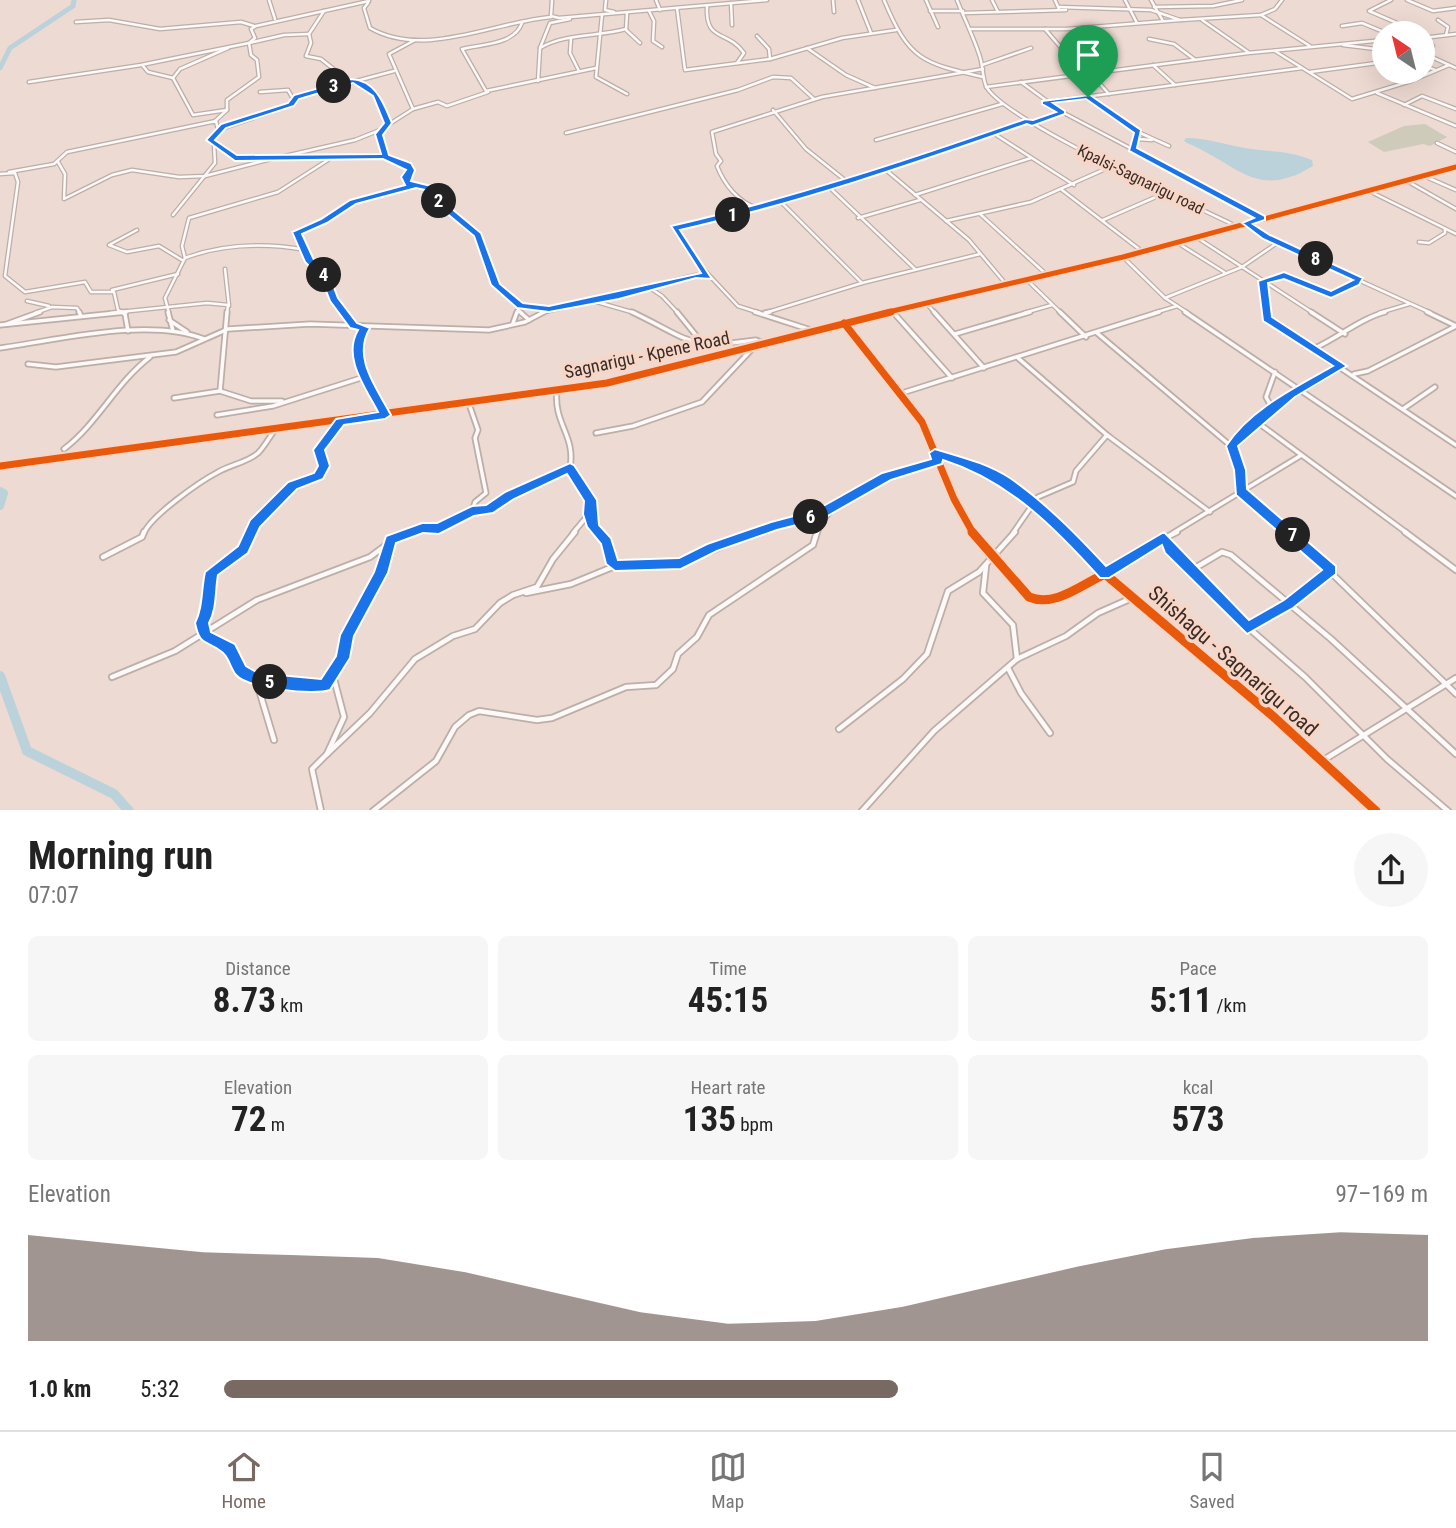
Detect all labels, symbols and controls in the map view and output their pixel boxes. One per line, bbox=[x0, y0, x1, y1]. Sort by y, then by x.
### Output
north arrow bbox=[1372, 21, 1435, 84]
map controls bbox=[1372, 21, 1435, 84]
pin bbox=[1058, 25, 1118, 97]
icon: arrive bbox=[1069, 36, 1107, 74]
pin: 3 bbox=[316, 68, 352, 104]
text: 3 bbox=[329, 74, 338, 97]
street label: Kpalsi-Sagnarigu road bbox=[1075, 141, 1207, 218]
pin: 2 bbox=[422, 184, 457, 218]
text: 2 bbox=[434, 189, 443, 212]
pin: 1 bbox=[716, 198, 750, 232]
text: 1 bbox=[728, 203, 737, 226]
pin: 8 bbox=[1298, 242, 1334, 276]
text: 8 bbox=[1311, 247, 1320, 270]
pin: 4 bbox=[306, 258, 342, 292]
text: 4 bbox=[319, 263, 328, 286]
street label: Sagnarigu - Kpene Road bbox=[562, 327, 731, 382]
pin: 6 bbox=[794, 500, 828, 534]
text: 6 bbox=[806, 505, 815, 528]
pin: 7 bbox=[1276, 518, 1310, 552]
text: 7 bbox=[1288, 523, 1297, 546]
street label: Shishagu - Sagnarigu road bbox=[1144, 581, 1322, 741]
pin: 5 bbox=[252, 664, 288, 700]
text: 5 bbox=[265, 670, 274, 693]
button: share bbox=[1354, 833, 1428, 907]
text: Morning run bbox=[28, 834, 213, 878]
text: 07:07 bbox=[28, 882, 79, 909]
text: Distance bbox=[225, 957, 291, 980]
text: Time bbox=[709, 957, 747, 980]
text: Pace bbox=[1179, 957, 1217, 980]
text: 8.73 bbox=[213, 980, 276, 1021]
text: 45:15 bbox=[688, 980, 768, 1021]
text: 5:11 bbox=[1150, 980, 1212, 1021]
text: km bbox=[276, 994, 303, 1017]
text: /km bbox=[1212, 994, 1246, 1017]
text: Elevation bbox=[224, 1076, 292, 1099]
text: Heart rate bbox=[690, 1076, 766, 1099]
text: kcal bbox=[1183, 1076, 1213, 1099]
text: 72 bbox=[231, 1099, 266, 1140]
text: 135 bbox=[683, 1099, 736, 1140]
text: 573 bbox=[1171, 1099, 1225, 1140]
text: m bbox=[266, 1113, 285, 1136]
text: bpm bbox=[736, 1113, 773, 1136]
text: Elevation bbox=[28, 1181, 111, 1208]
text: 97–169 m bbox=[1335, 1181, 1428, 1208]
text: 1.0 km bbox=[28, 1376, 91, 1403]
text: 5:32 bbox=[140, 1376, 179, 1403]
tab: Home bbox=[221, 1448, 266, 1513]
tab: Map bbox=[709, 1448, 747, 1513]
tab: Saved bbox=[1189, 1448, 1235, 1513]

